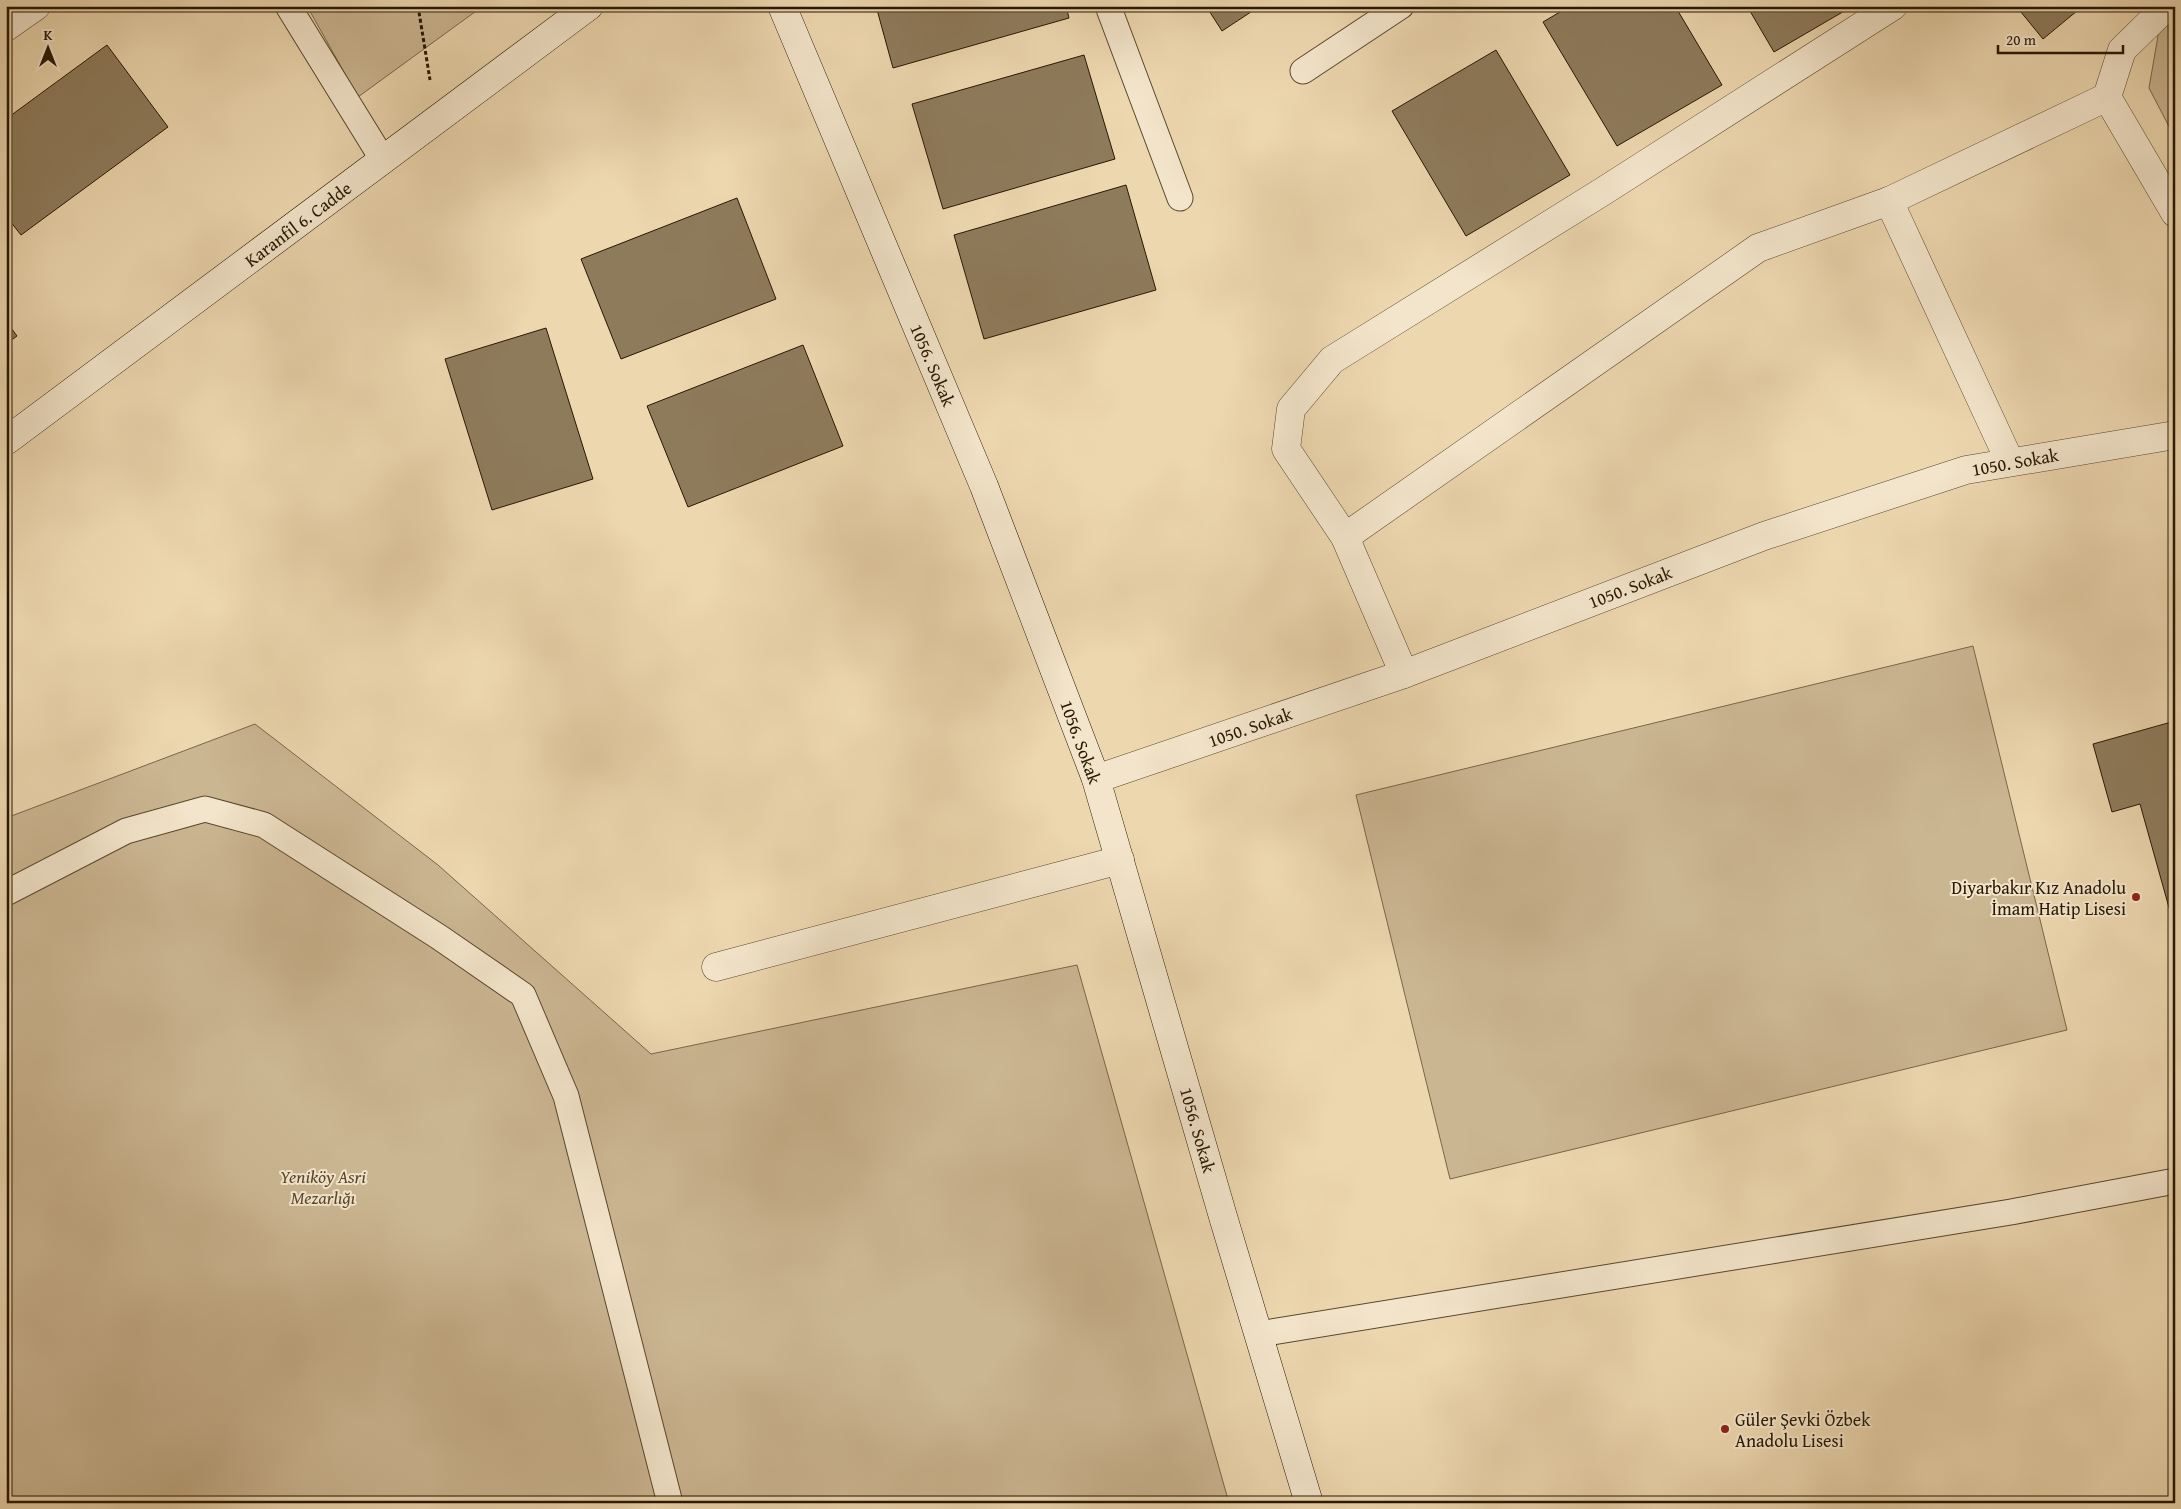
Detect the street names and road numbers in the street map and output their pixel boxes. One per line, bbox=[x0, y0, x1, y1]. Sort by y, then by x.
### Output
street label: Karanfil 6. Cadde bbox=[239, 175, 357, 273]
street label: 1056. Sokak bbox=[903, 319, 963, 411]
street label: 1050. Sokak bbox=[1969, 441, 2061, 483]
street label: 1050. Sokak bbox=[1584, 558, 1677, 615]
street label: 1056. Sokak bbox=[1053, 696, 1109, 789]
street label: 1050. Sokak bbox=[1204, 700, 1297, 754]
street label: 1056. Sokak bbox=[1173, 1084, 1223, 1177]

